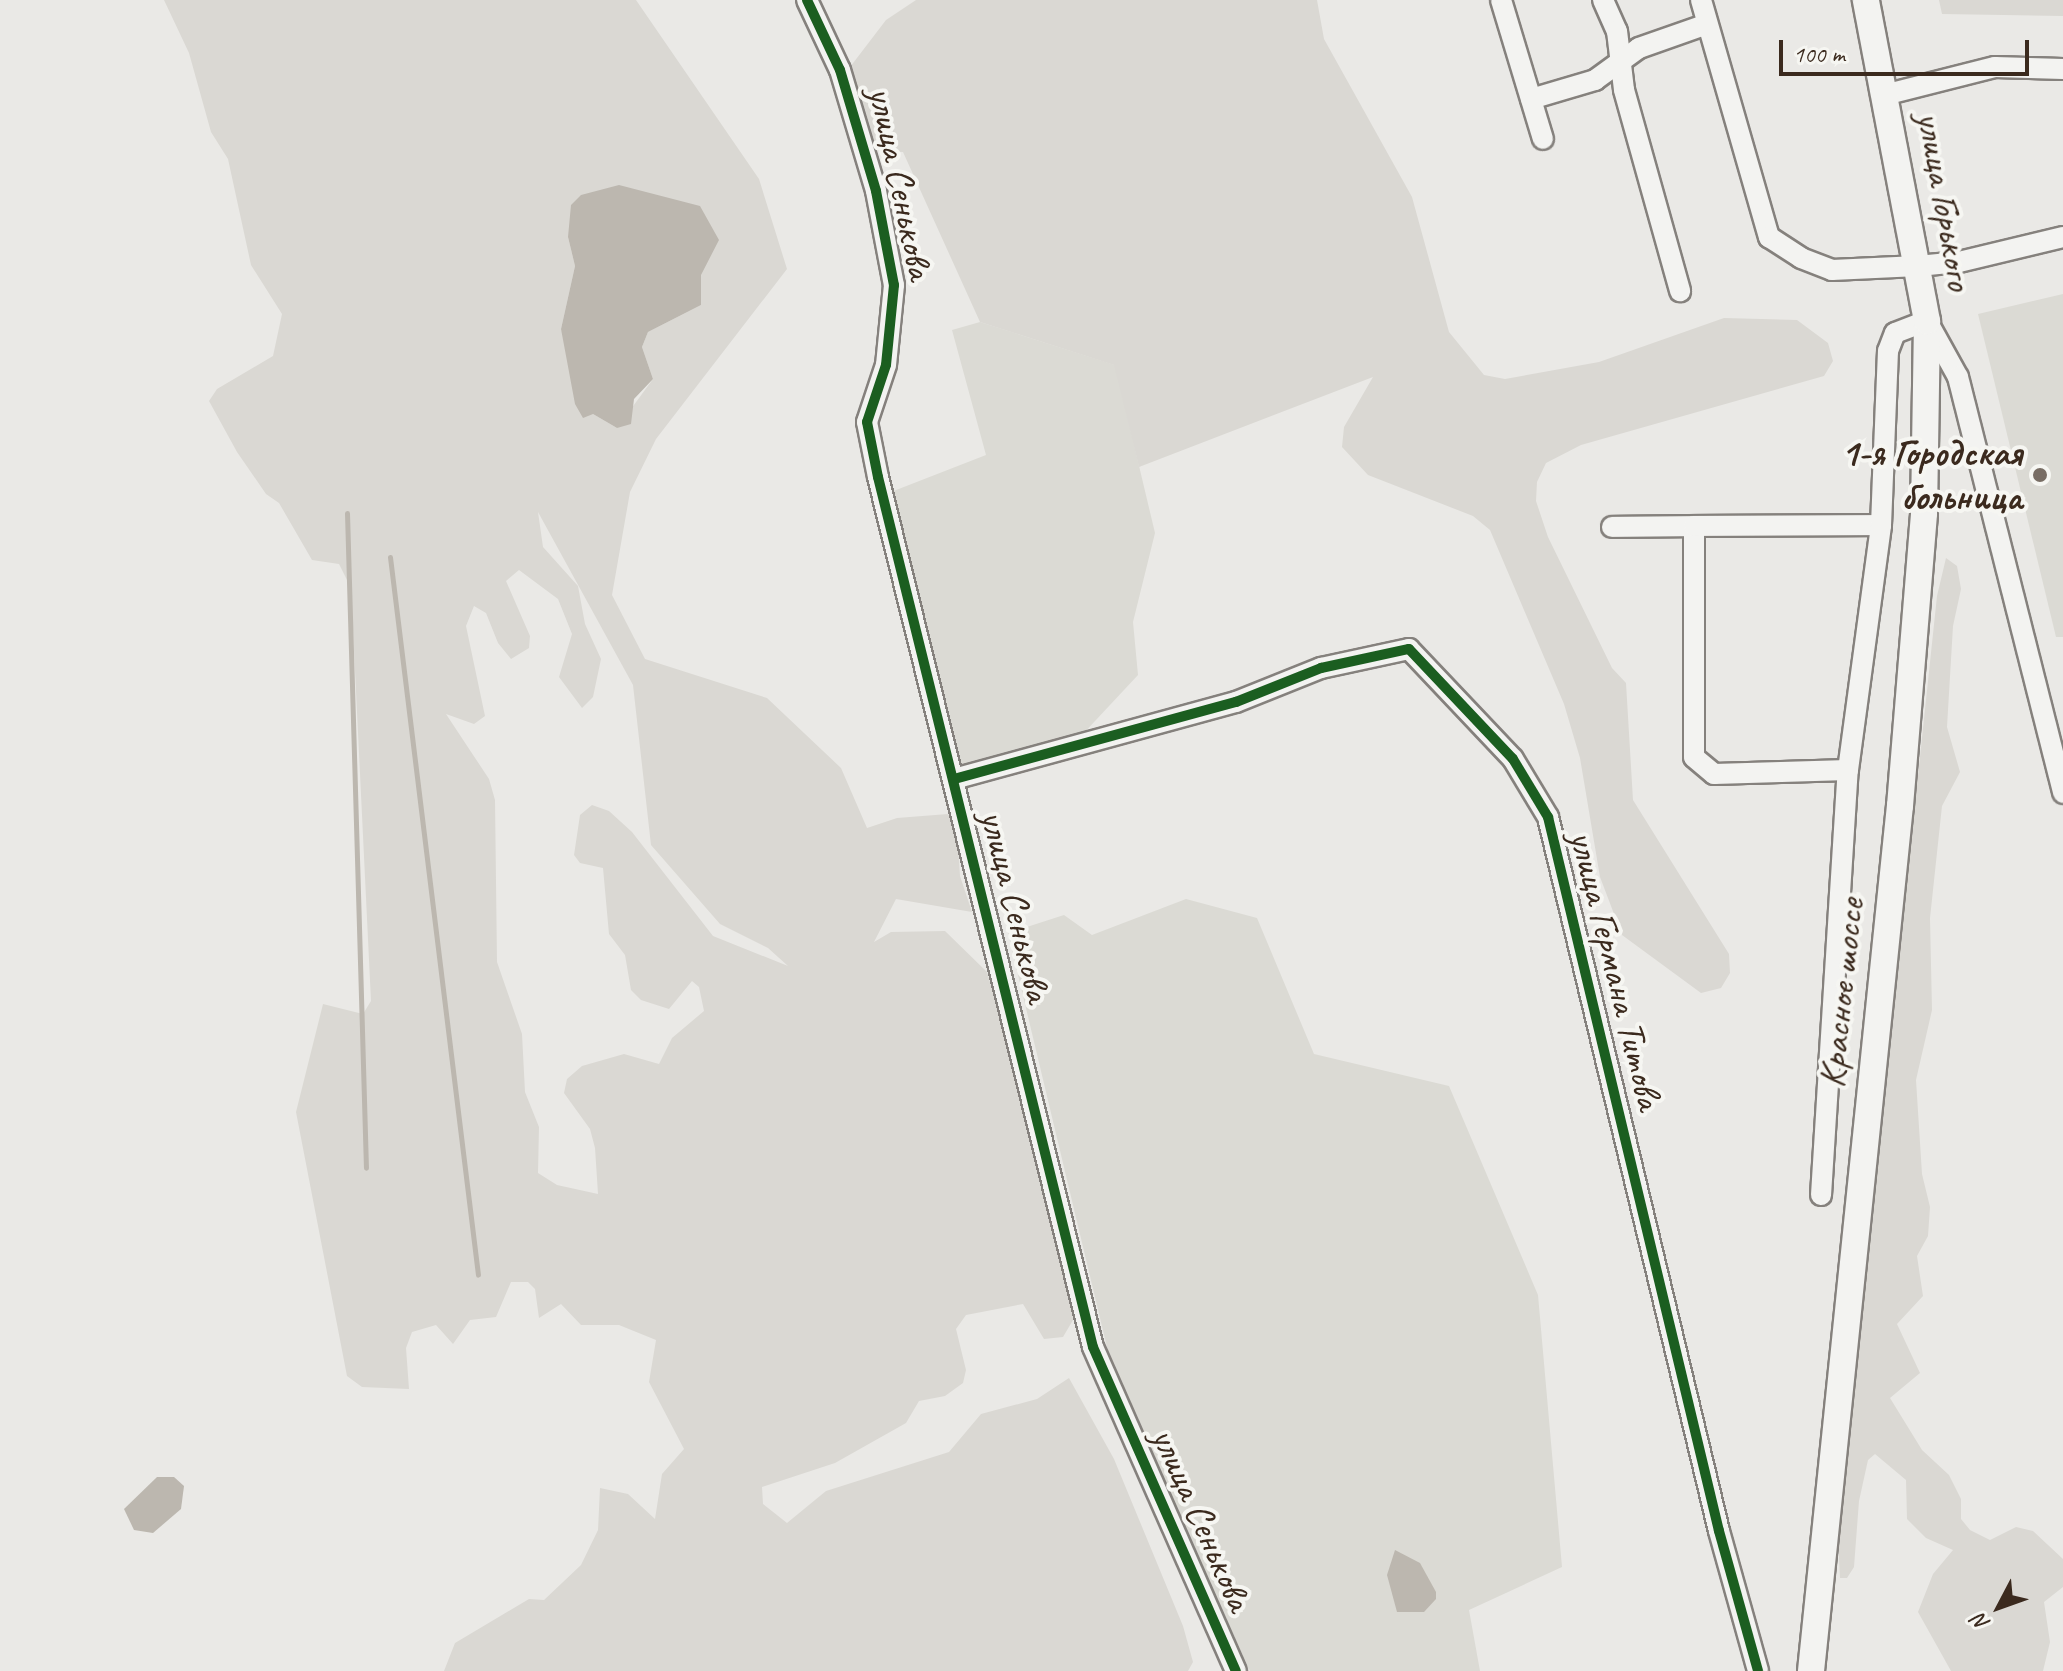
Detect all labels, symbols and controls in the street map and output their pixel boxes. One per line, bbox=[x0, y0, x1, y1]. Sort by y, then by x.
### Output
scale bar bbox=[1783, 24, 2033, 74]
text: 100 m bbox=[1793, 39, 1845, 69]
street label: улица Сенькова bbox=[859, 84, 943, 282]
street label: улица Горького bbox=[1907, 109, 1983, 293]
place label: 1-я Городская больница bbox=[1842, 430, 2022, 520]
marker: 1-я Городская больница bbox=[2029, 464, 2051, 486]
street label: улица Сенькова bbox=[971, 807, 1061, 1005]
street label: улица Германа Титова bbox=[1559, 826, 1673, 1114]
street label: Красное шоссе bbox=[1808, 896, 1874, 1090]
street label: улица Сенькова bbox=[1142, 1422, 1262, 1616]
north arrow bbox=[1959, 1567, 2039, 1647]
text: N bbox=[1966, 1608, 1996, 1637]

